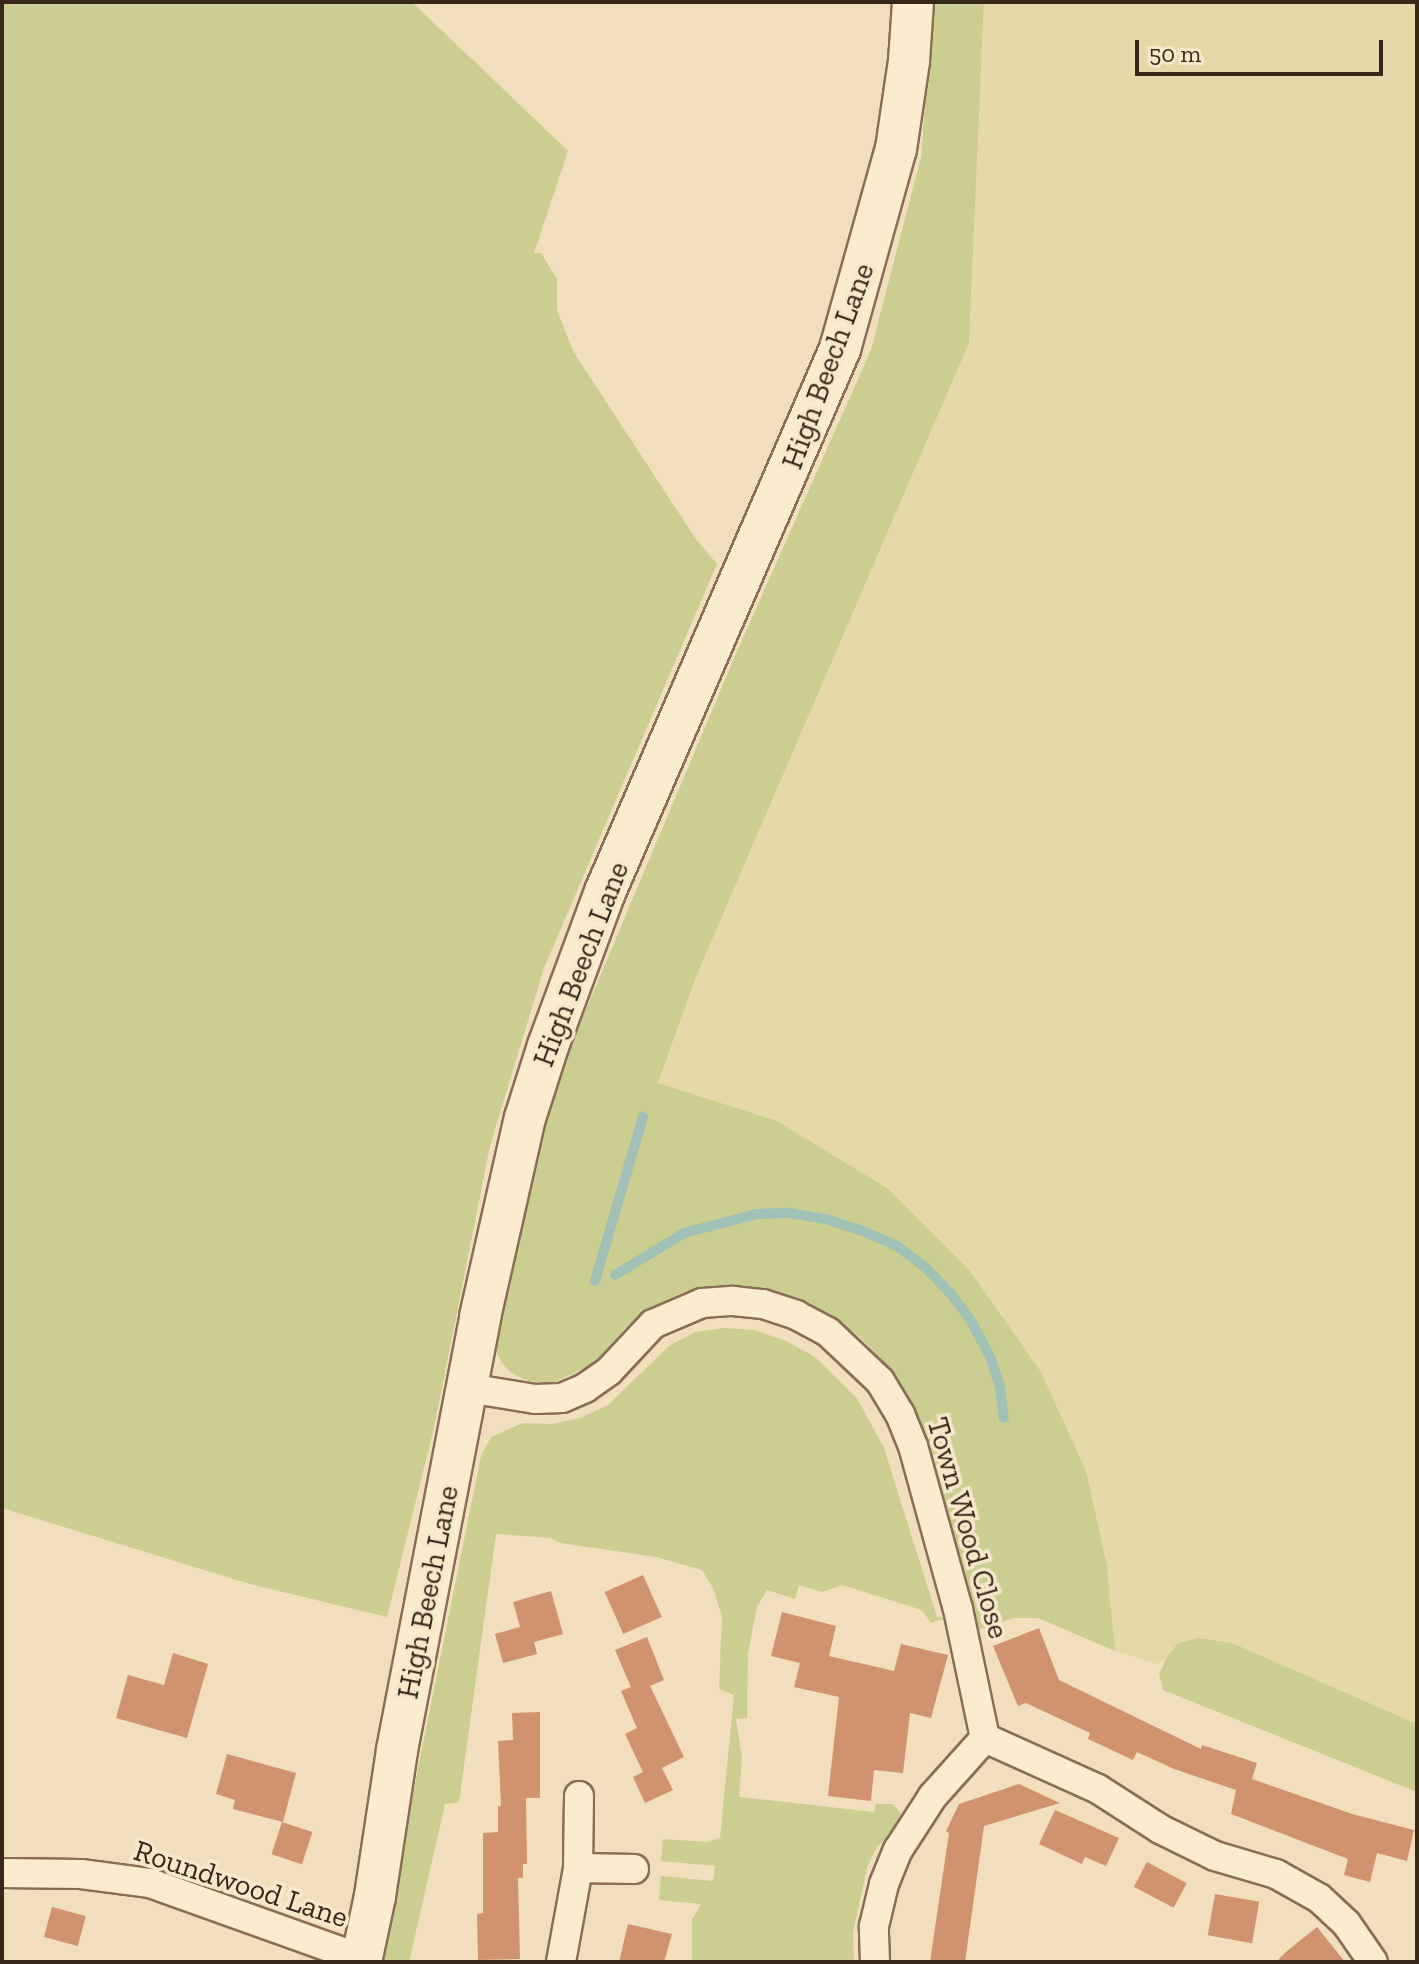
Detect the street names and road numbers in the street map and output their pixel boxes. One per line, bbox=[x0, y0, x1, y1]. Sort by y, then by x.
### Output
street label: High Beech Lane bbox=[774, 258, 882, 474]
street label: High Beech Lane bbox=[525, 856, 637, 1072]
street label: Town Wood Close bbox=[919, 1413, 1017, 1643]
street label: High Beech Lane bbox=[390, 1482, 466, 1702]
street label: Roundwood Lane bbox=[130, 1832, 352, 1936]

